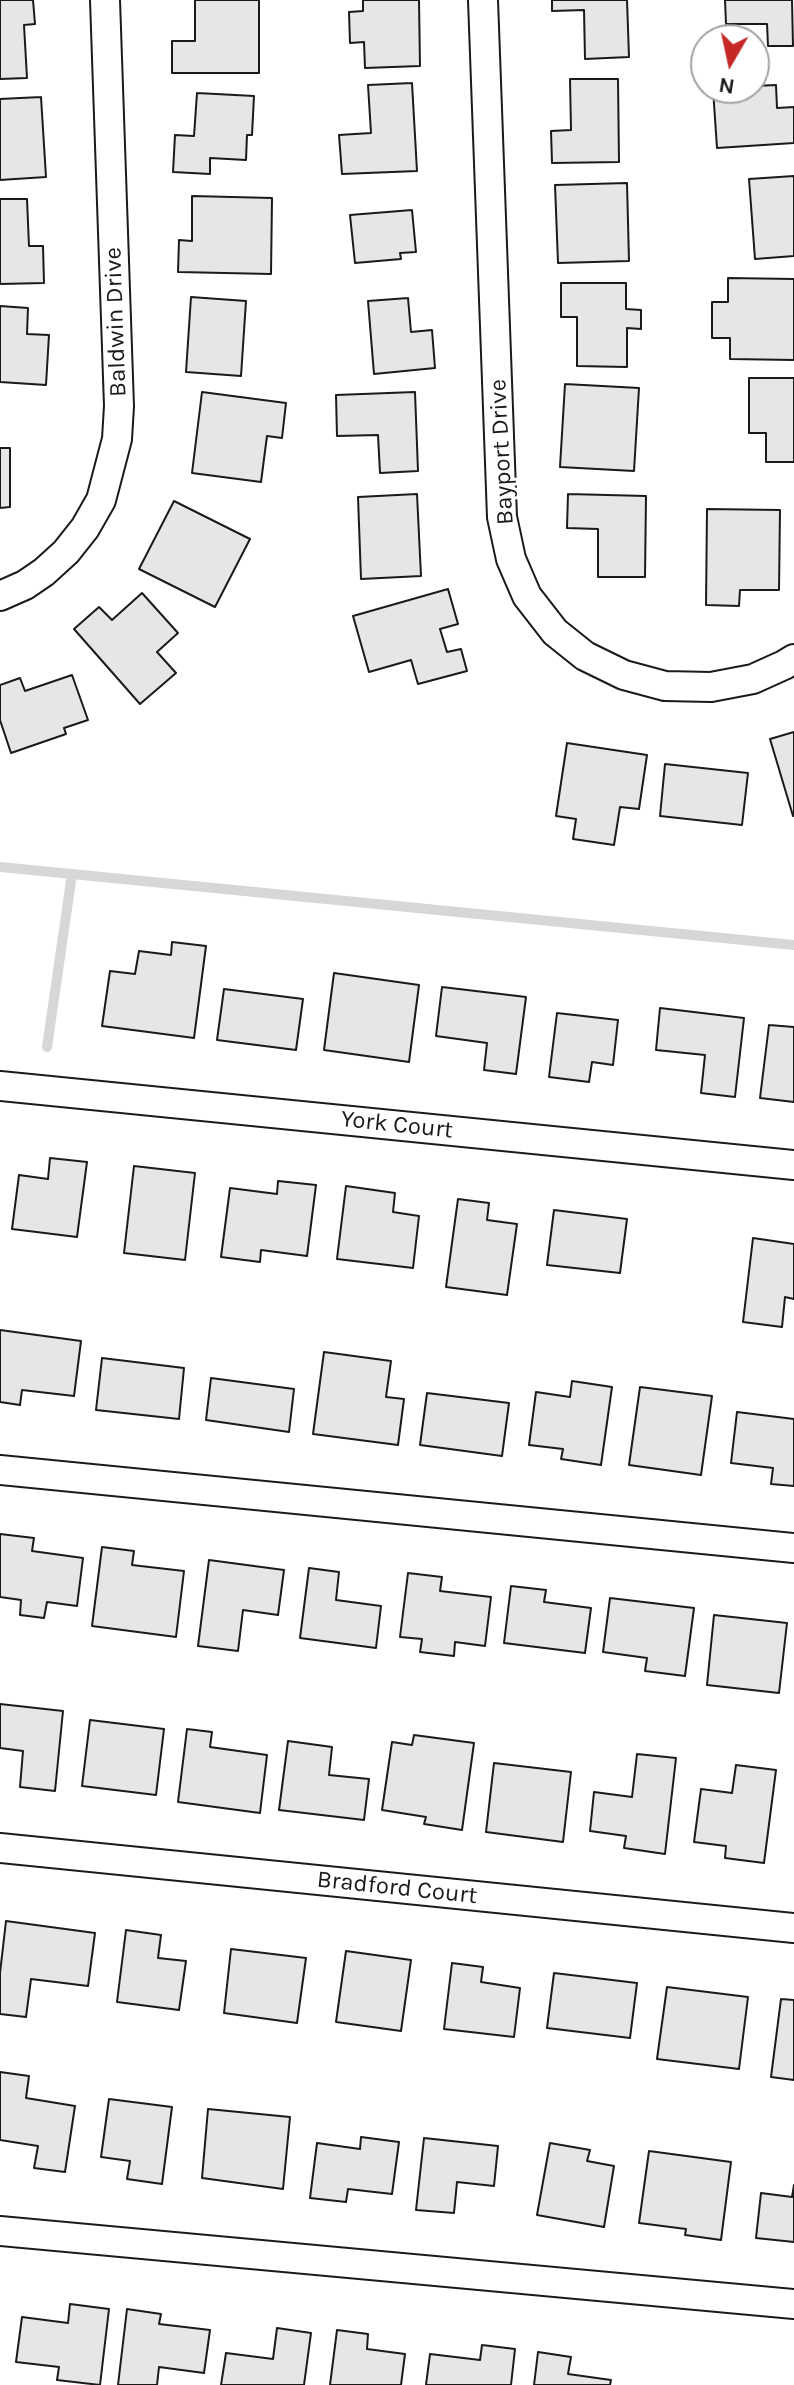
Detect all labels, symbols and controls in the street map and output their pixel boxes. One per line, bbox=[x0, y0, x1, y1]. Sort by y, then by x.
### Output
north arrow bbox=[690, 24, 770, 104]
text: N bbox=[717, 72, 736, 100]
street label: Baldwin Drive bbox=[99, 247, 133, 397]
street label: Bayport Drive bbox=[484, 378, 520, 526]
street label: York Court bbox=[339, 1105, 455, 1145]
street label: Bradford Court bbox=[315, 1865, 479, 1911]

